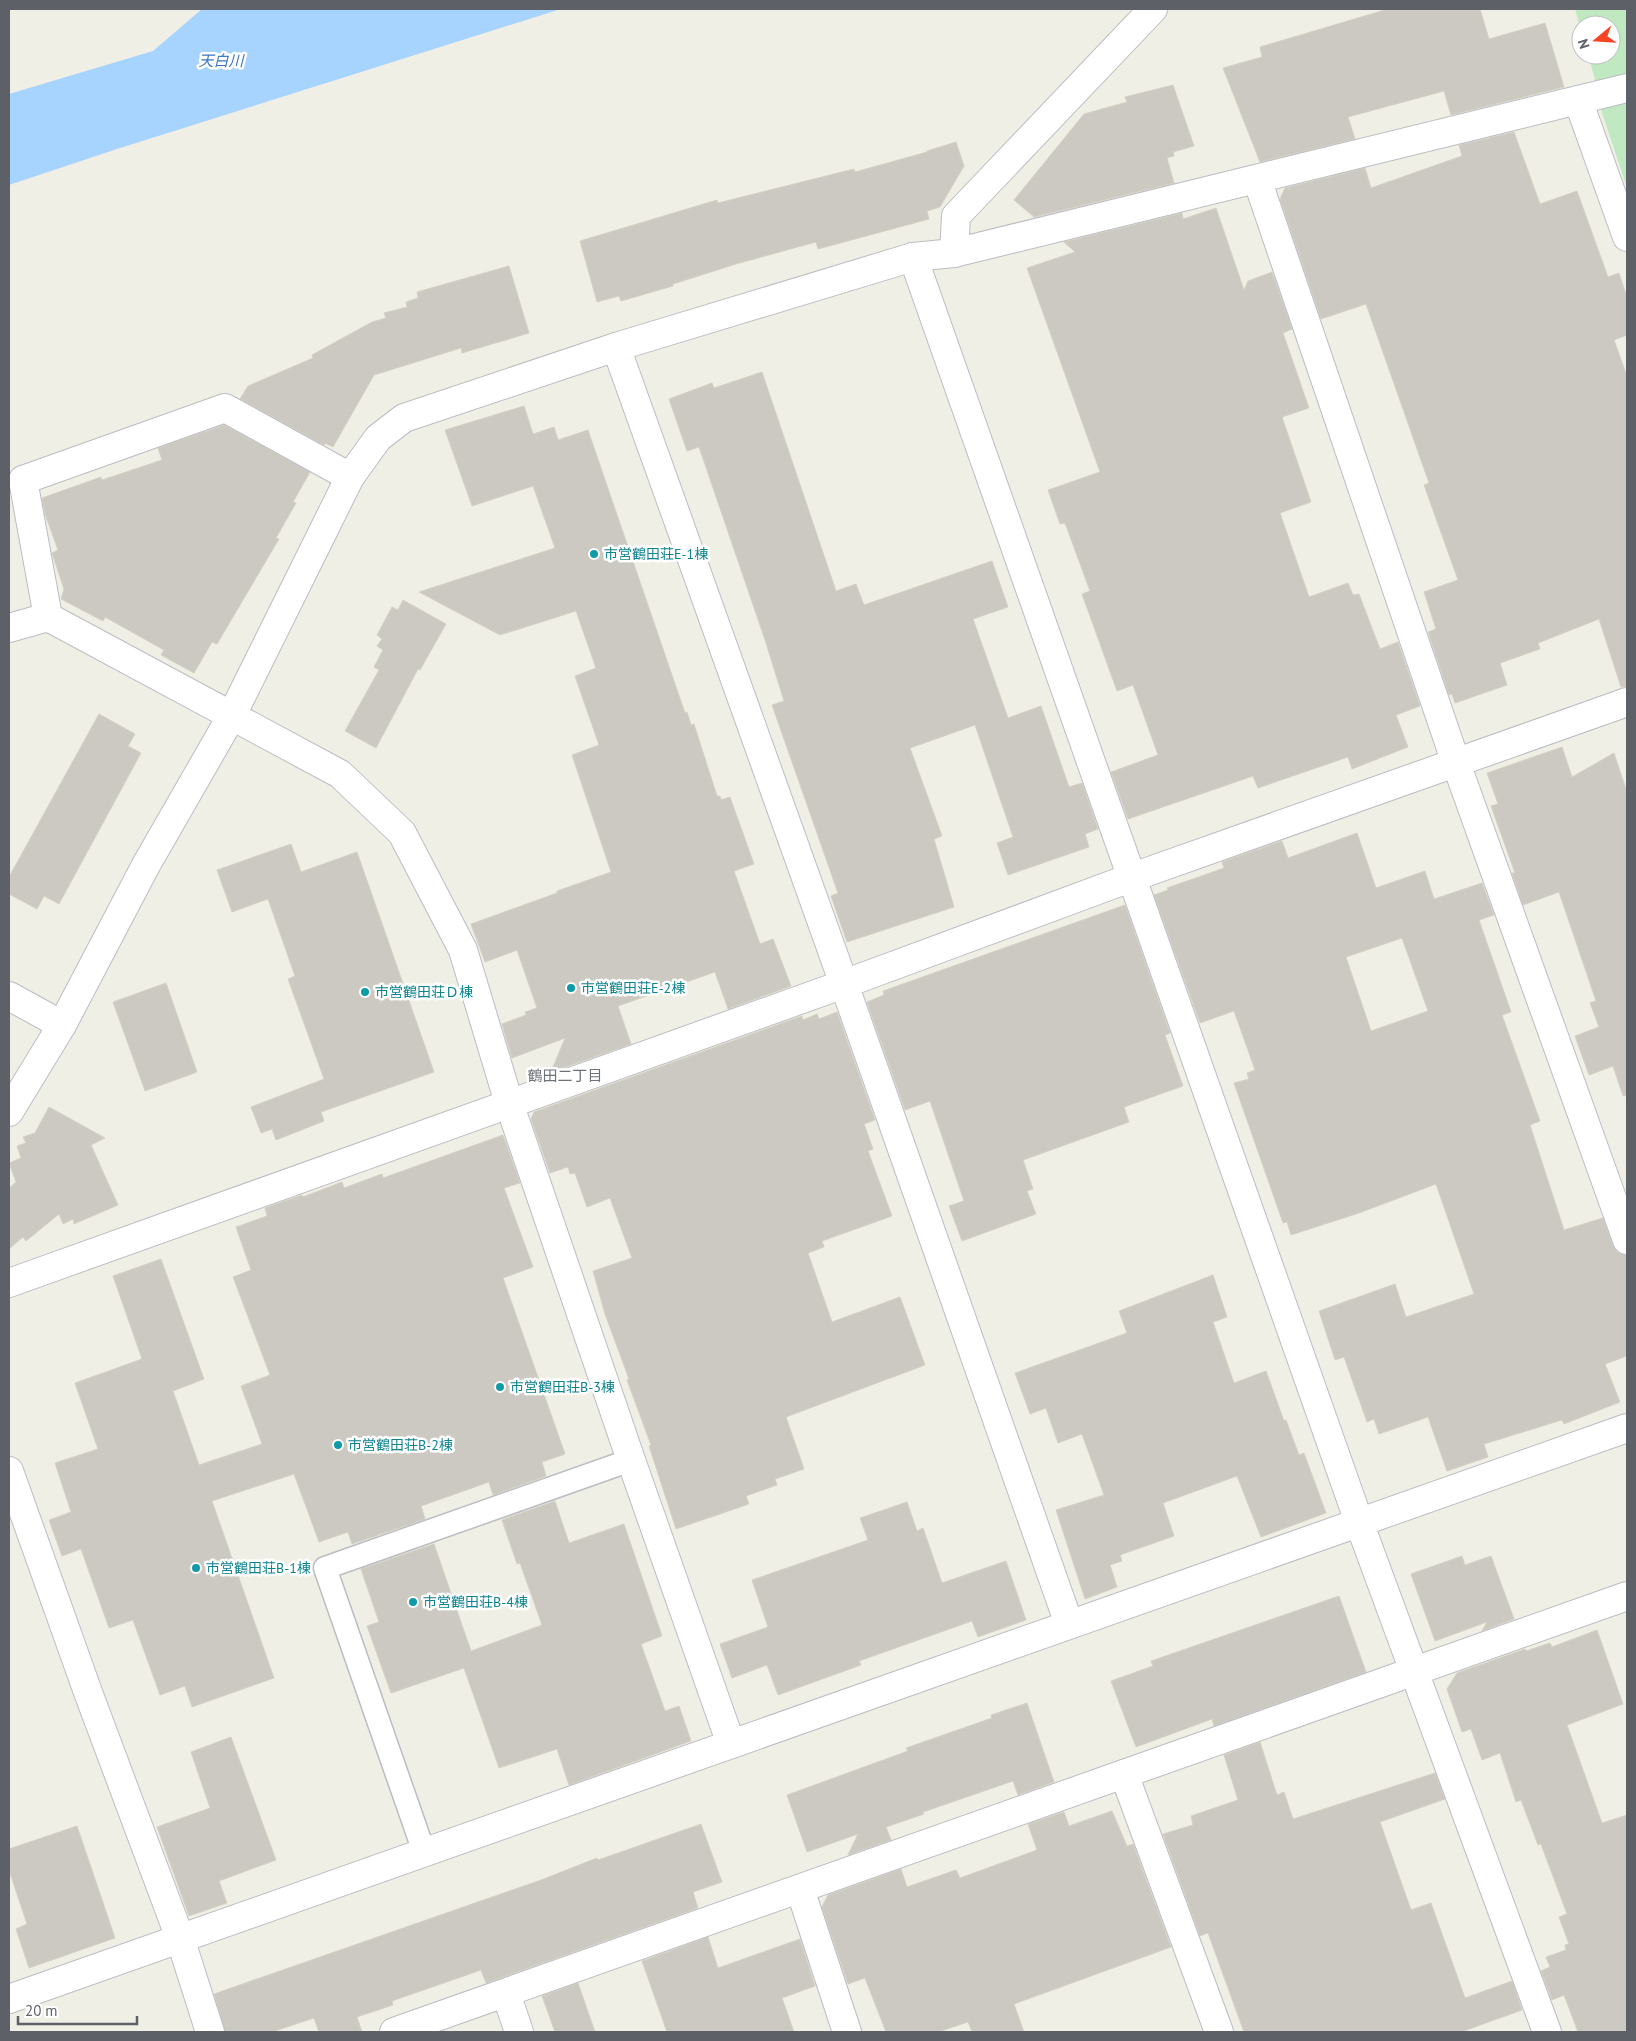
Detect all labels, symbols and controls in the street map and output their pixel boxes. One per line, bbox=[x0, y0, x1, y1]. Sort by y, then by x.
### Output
north arrow bbox=[1571, 15, 1621, 65]
text: N bbox=[1574, 37, 1594, 51]
water label: 天白川 bbox=[198, 51, 245, 70]
place label: 市営鶴田荘E-1棟 bbox=[604, 545, 708, 563]
marker: 市営鶴田荘E-1棟 bbox=[588, 548, 600, 560]
place label: 市営鶴田荘E-2棟 bbox=[581, 979, 685, 997]
marker: 市営鶴田荘E-2棟 bbox=[565, 982, 577, 994]
place label: 市営鶴田荘Ｄ棟 bbox=[375, 983, 473, 1001]
marker: 市営鶴田荘Ｄ棟 bbox=[359, 986, 371, 998]
district label: 鶴田二丁目 bbox=[527, 1066, 603, 1085]
place label: 市営鶴田荘B-3棟 bbox=[510, 1378, 615, 1396]
marker: 市営鶴田荘B-3棟 bbox=[494, 1381, 506, 1393]
place label: 市営鶴田荘B-2棟 bbox=[348, 1436, 453, 1454]
marker: 市営鶴田荘B-2棟 bbox=[332, 1439, 344, 1451]
place label: 市営鶴田荘B-1棟 bbox=[206, 1559, 311, 1577]
marker: 市営鶴田荘B-1棟 bbox=[190, 1562, 202, 1574]
place label: 市営鶴田荘B-4棟 bbox=[423, 1593, 528, 1611]
marker: 市営鶴田荘B-4棟 bbox=[407, 1596, 419, 1608]
scale bar bbox=[18, 1994, 136, 2026]
text: 20 m bbox=[25, 2001, 58, 2020]

